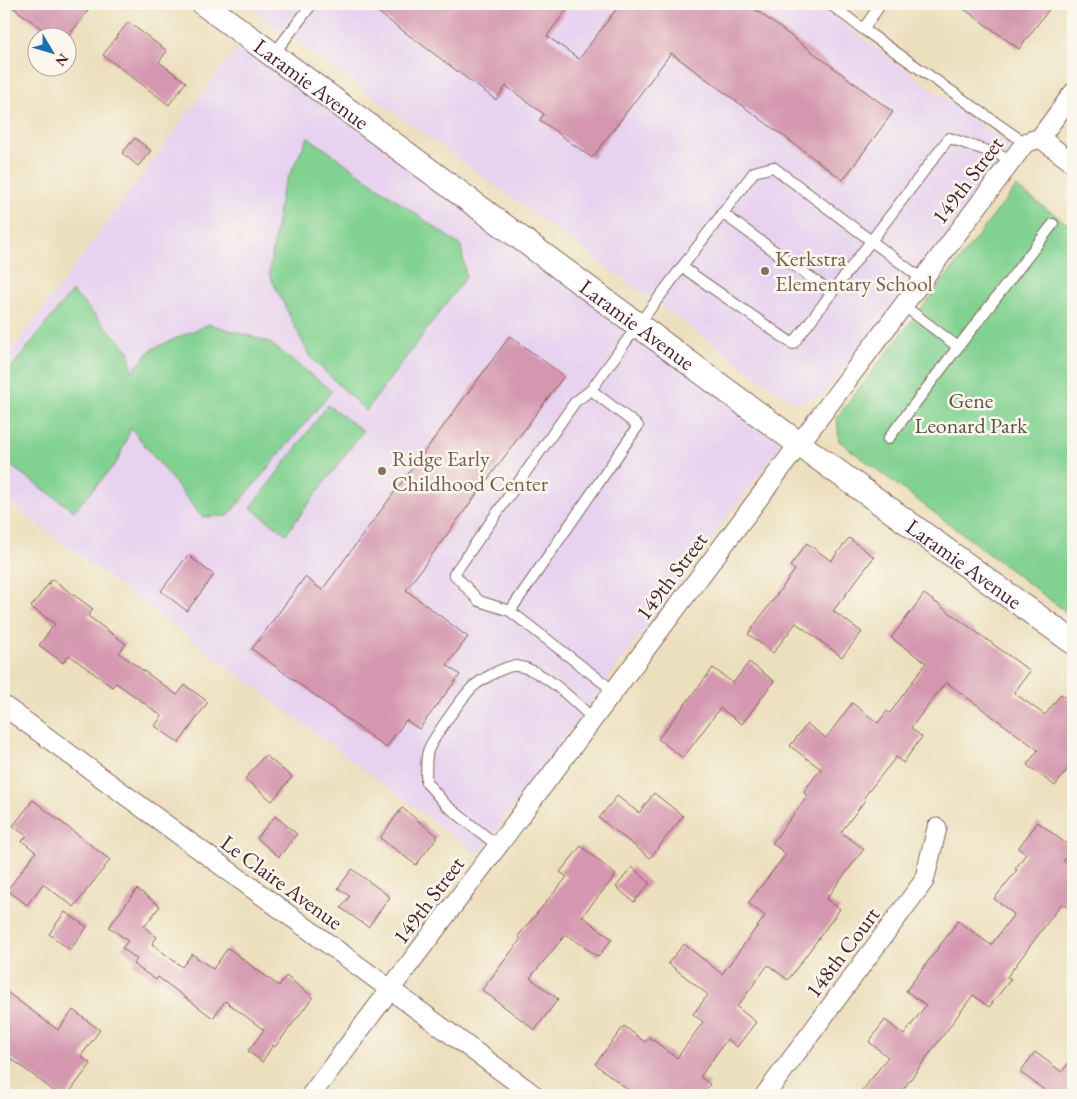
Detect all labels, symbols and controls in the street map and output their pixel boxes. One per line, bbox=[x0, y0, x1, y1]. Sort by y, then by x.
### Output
north arrow bbox=[28, 28, 78, 78]
street label: Laramie Avenue bbox=[248, 32, 375, 137]
text: N bbox=[51, 50, 73, 71]
street label: 149th Street bbox=[925, 131, 1010, 230]
place label: Kerkstra Elementary School bbox=[775, 244, 933, 298]
marker: Kerkstra Elementary School bbox=[759, 265, 771, 277]
street label: Laramie Avenue bbox=[574, 273, 701, 377]
park label: Gene Leonard Park bbox=[915, 386, 1028, 440]
place label: Ridge Early Childhood Center bbox=[392, 444, 549, 498]
marker: Ridge Early Childhood Center bbox=[376, 465, 388, 477]
street label: Laramie Avenue bbox=[900, 512, 1028, 616]
street label: 149th Street bbox=[629, 527, 714, 626]
street label: Le Claire Avenue bbox=[215, 828, 349, 937]
street label: 149th Street bbox=[386, 851, 471, 950]
street label: 148th Court bbox=[799, 901, 886, 1004]

